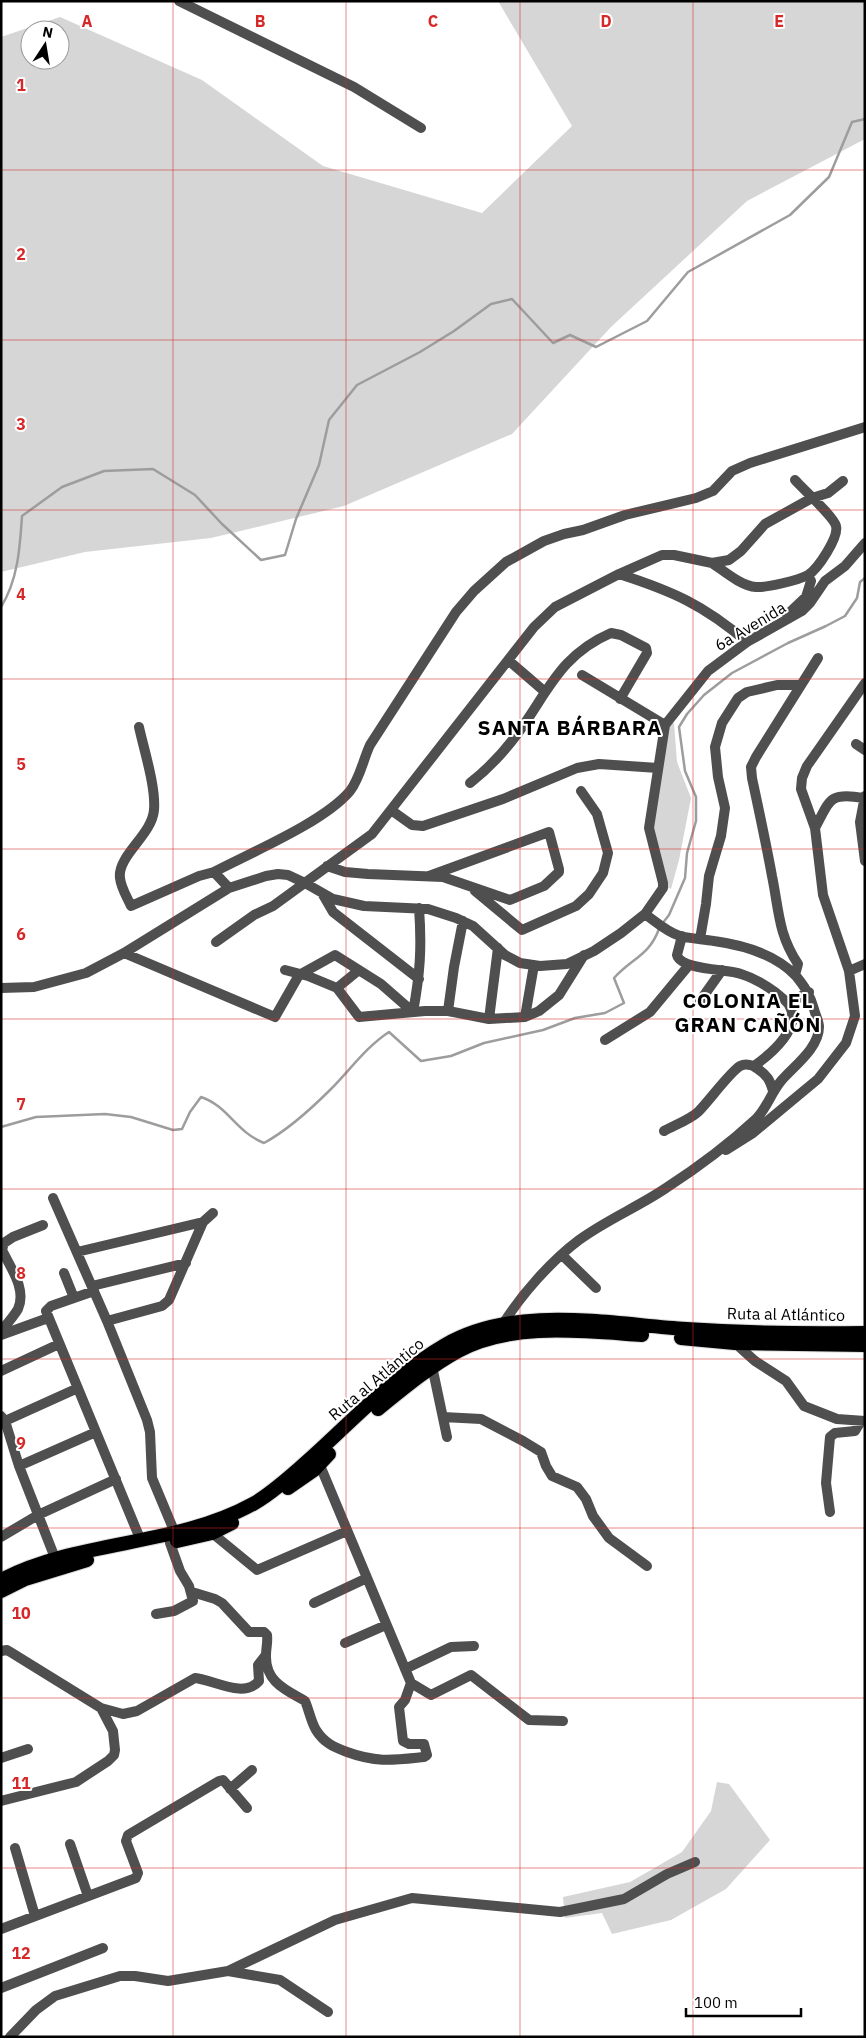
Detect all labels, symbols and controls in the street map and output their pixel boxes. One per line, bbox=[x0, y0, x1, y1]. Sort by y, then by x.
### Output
text: A bbox=[82, 11, 93, 31]
text: B bbox=[255, 11, 266, 31]
text: C bbox=[428, 11, 438, 31]
text: D bbox=[600, 11, 612, 31]
text: E bbox=[774, 11, 784, 31]
north arrow bbox=[20, 20, 70, 70]
text: N bbox=[41, 22, 55, 42]
text: 1 bbox=[16, 75, 26, 95]
text: 2 bbox=[16, 244, 26, 264]
text: 3 bbox=[16, 414, 26, 434]
text: 4 bbox=[16, 584, 26, 604]
street label: 6a Avenida bbox=[711, 597, 790, 655]
district label: SANTA BÁRBARA bbox=[478, 713, 662, 741]
text: 5 bbox=[16, 754, 26, 774]
text: 6 bbox=[16, 924, 26, 944]
district label: COLONIA EL GRAN CAÑÓN bbox=[674, 986, 822, 1038]
text: 7 bbox=[16, 1094, 26, 1114]
text: 8 bbox=[16, 1263, 26, 1283]
street label: Ruta al Atlántico bbox=[727, 1303, 845, 1325]
street label: Ruta al Atlántico bbox=[324, 1333, 428, 1425]
text: 9 bbox=[16, 1433, 26, 1453]
text: 10 bbox=[11, 1603, 31, 1623]
text: 11 bbox=[11, 1773, 31, 1793]
text: 12 bbox=[11, 1943, 31, 1963]
scale bar bbox=[686, 1986, 801, 2018]
text: 100 m bbox=[694, 1993, 738, 2012]

